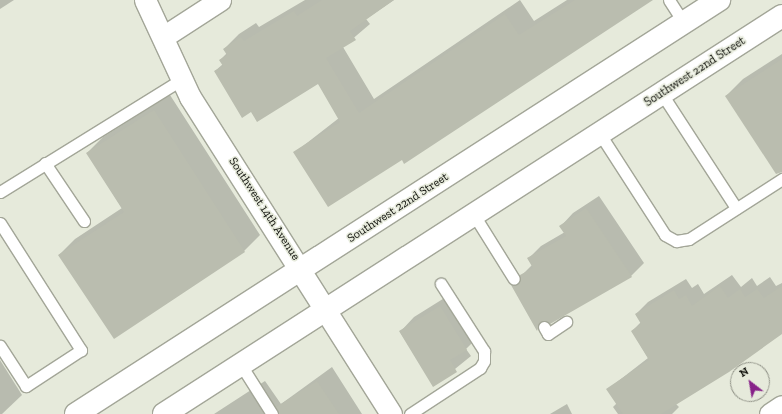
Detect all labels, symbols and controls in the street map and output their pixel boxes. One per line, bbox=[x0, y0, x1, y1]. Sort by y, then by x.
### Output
street label: Southwest 22nd Street bbox=[642, 34, 748, 110]
street label: Southwest 14th Avenue bbox=[225, 155, 303, 263]
street label: Southwest 22nd Street bbox=[345, 170, 451, 246]
north arrow bbox=[730, 362, 770, 402]
text: N bbox=[737, 364, 751, 380]

